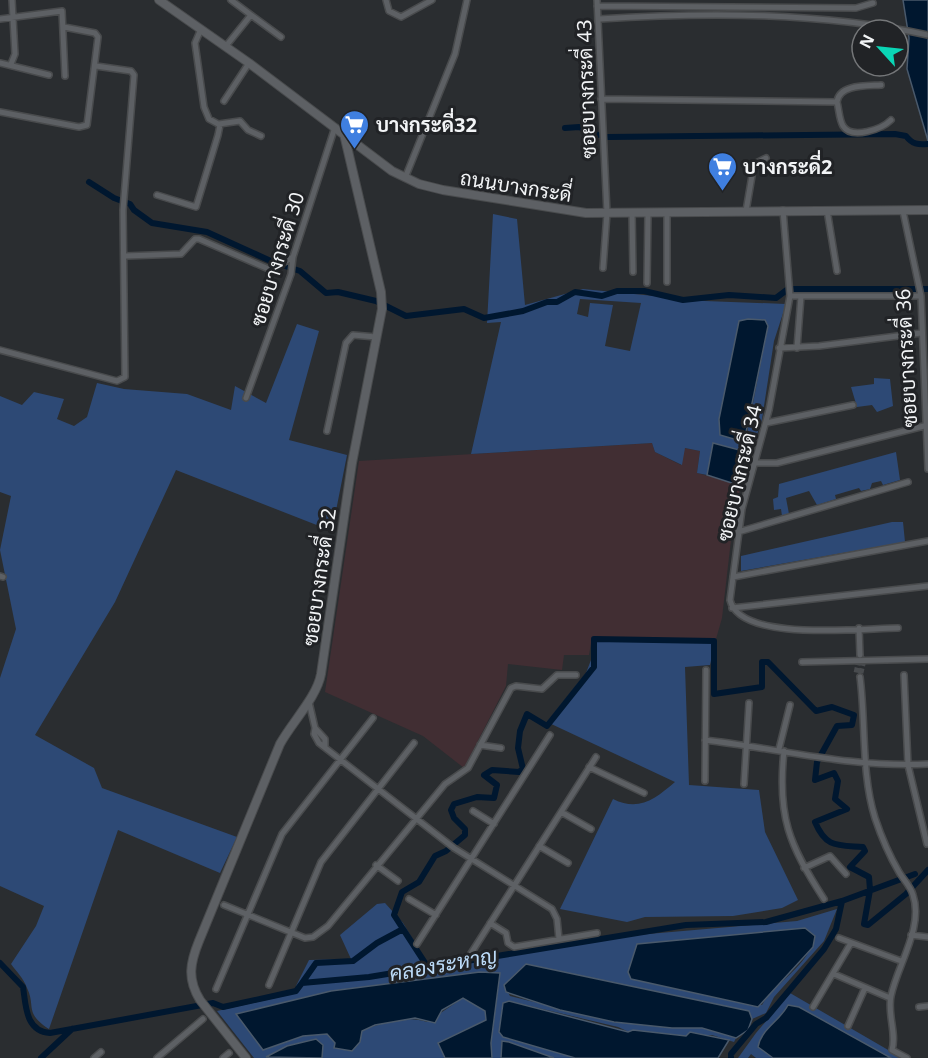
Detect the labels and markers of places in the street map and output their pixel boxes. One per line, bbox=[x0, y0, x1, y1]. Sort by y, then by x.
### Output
supermarket icon: บางกระดี่32 bbox=[339, 108, 371, 150]
place label: บางกระดี่32 bbox=[376, 108, 477, 138]
supermarket icon: บางกระดี่2 bbox=[706, 150, 738, 192]
place label: บางกระดี่2 bbox=[743, 150, 832, 180]

